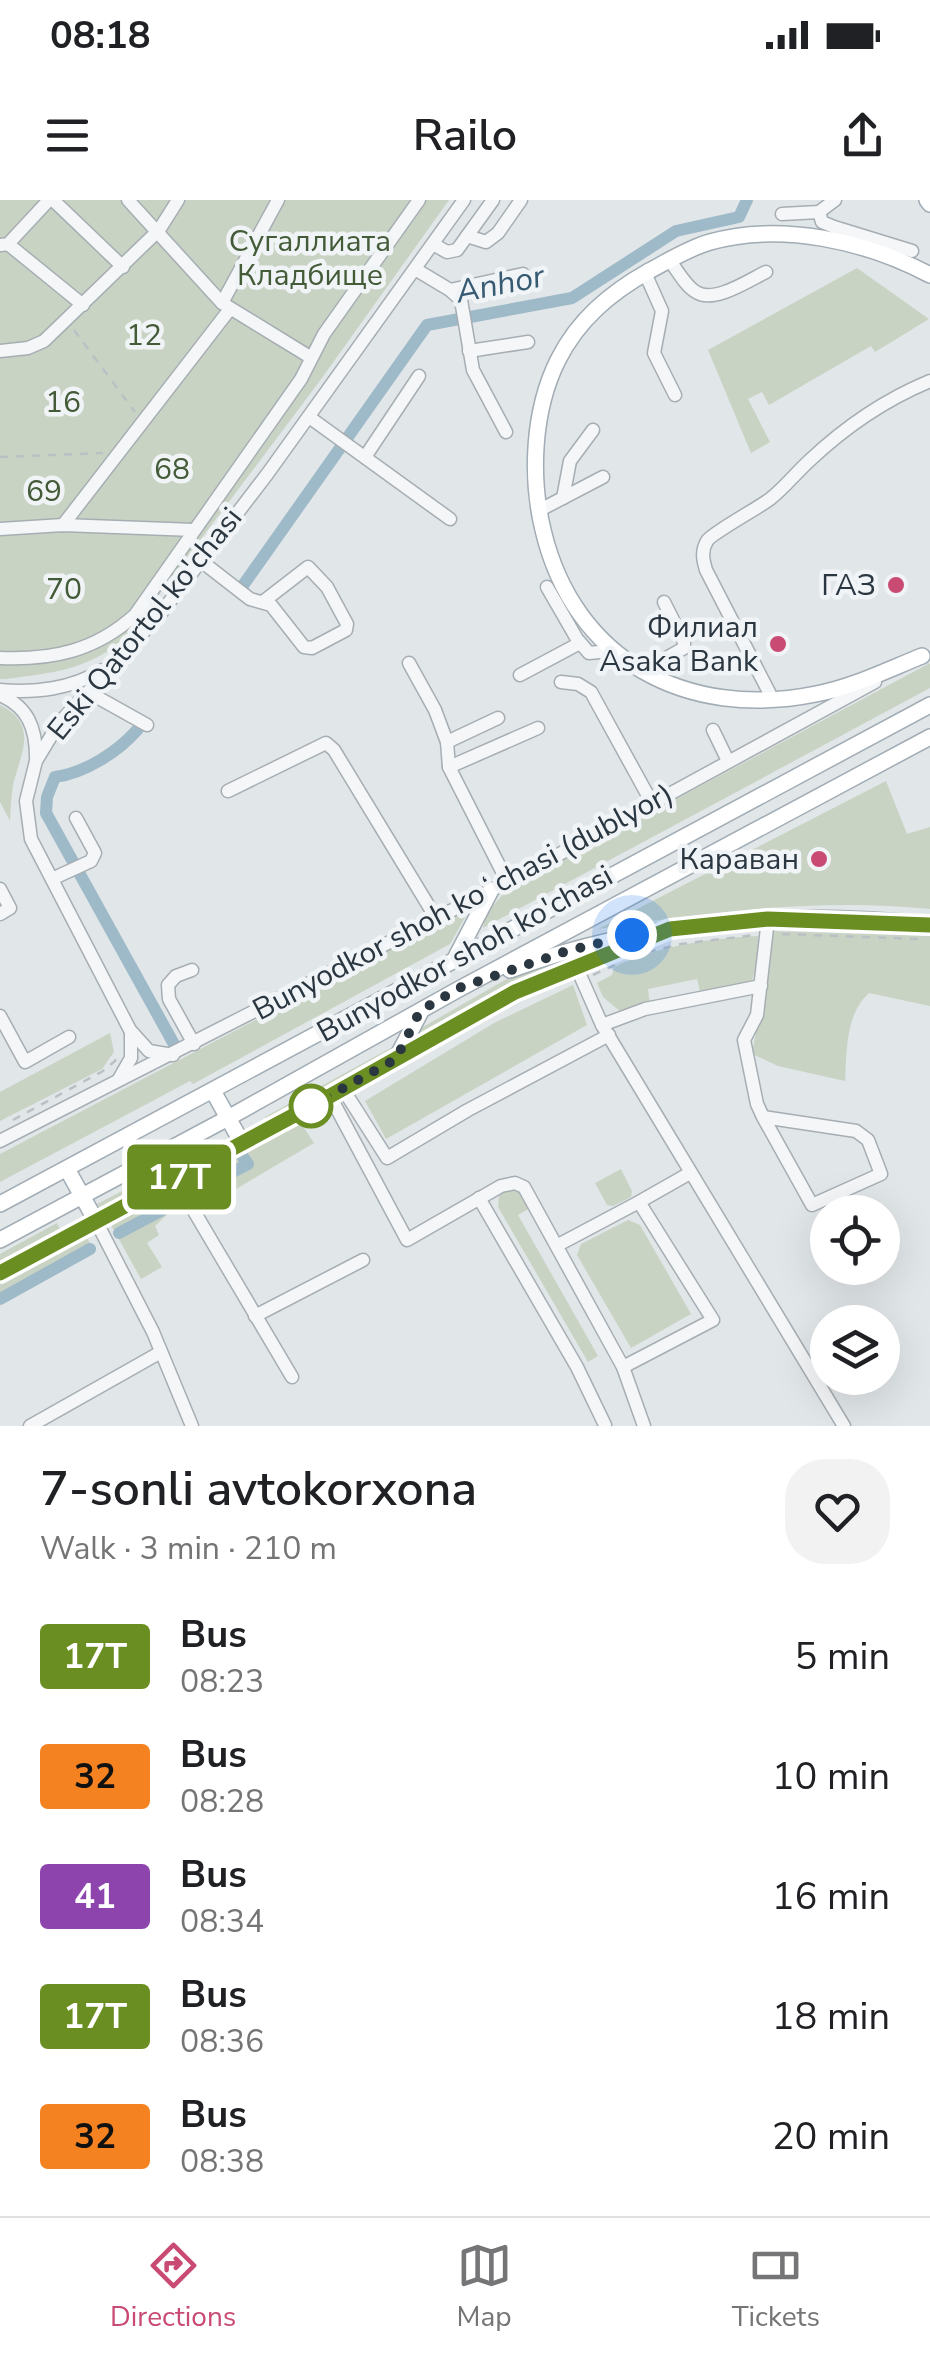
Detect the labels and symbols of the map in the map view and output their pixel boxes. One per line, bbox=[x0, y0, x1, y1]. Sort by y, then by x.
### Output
park label: Сугаллиата Кладбище bbox=[229, 221, 391, 296]
water label: Anhor bbox=[451, 254, 549, 314]
park label: 12 bbox=[126, 315, 162, 356]
park label: 16 bbox=[45, 382, 81, 423]
park label: 68 bbox=[154, 449, 190, 490]
park label: 69 bbox=[26, 471, 62, 512]
street label: Eski Qatortol ko'chasi bbox=[38, 499, 252, 749]
place label: ГАЗ bbox=[821, 565, 876, 606]
park label: 70 bbox=[46, 569, 82, 610]
marker: ГАЗ bbox=[885, 574, 907, 596]
place label: Филиал Asaka Bank bbox=[599, 607, 759, 682]
marker: Филиал Asaka Bank bbox=[767, 633, 789, 655]
street label: Bunyodkor shoh koʻchasi (dublyor) bbox=[246, 773, 680, 1031]
place label: Караван bbox=[679, 839, 799, 880]
marker: Караван bbox=[808, 848, 830, 870]
street label: Bunyodkor shoh ko'chasi bbox=[310, 856, 620, 1052]
your location bbox=[607, 910, 657, 960]
unlabelled marker bbox=[290, 1085, 332, 1127]
line badge: 17T bbox=[121, 1144, 236, 1210]

